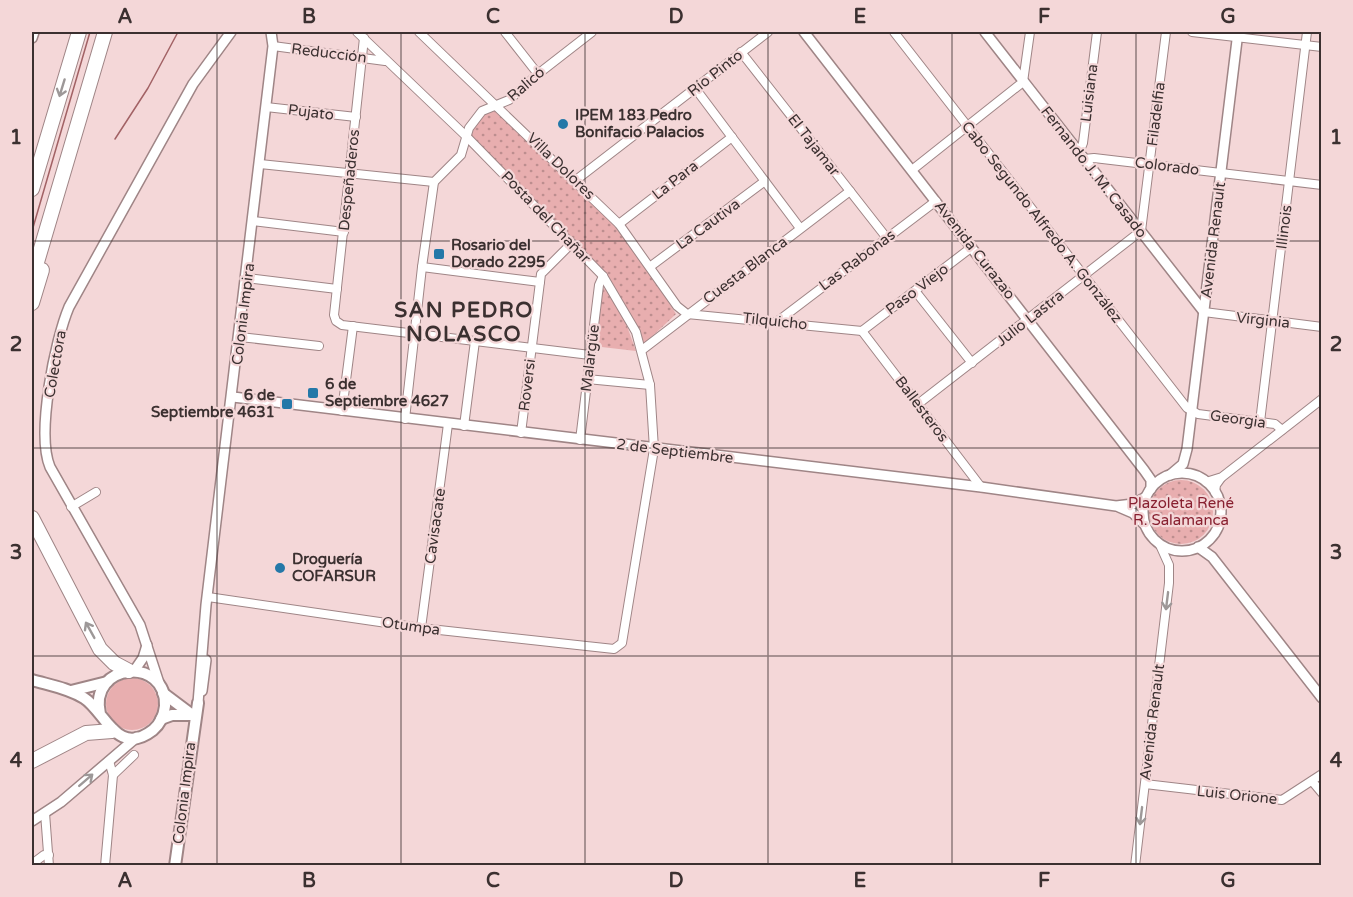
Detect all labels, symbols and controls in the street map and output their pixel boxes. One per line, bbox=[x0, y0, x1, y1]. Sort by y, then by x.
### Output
text: A bbox=[118, 5, 133, 29]
text: B bbox=[302, 5, 316, 29]
text: C bbox=[486, 5, 500, 29]
text: D bbox=[668, 5, 684, 29]
text: E bbox=[854, 5, 867, 29]
text: F bbox=[1038, 5, 1050, 29]
text: G bbox=[1220, 5, 1236, 29]
street label: Reducción bbox=[290, 39, 368, 67]
street label: Río Pinto bbox=[684, 46, 746, 100]
street label: Ralicó bbox=[504, 63, 548, 105]
street label: Luisiana bbox=[1077, 63, 1101, 123]
one-way arrow bbox=[56, 78, 67, 97]
street label: Filadelfia bbox=[1143, 81, 1169, 147]
street label: Pujato bbox=[287, 100, 335, 124]
street label: Fernando J. M. Casado bbox=[1037, 103, 1151, 241]
place label: IPEM 183 Pedro Bonifacio Palacios bbox=[575, 106, 704, 141]
street label: El Tajamar bbox=[784, 110, 844, 180]
marker: IPEM 183 Pedro Bonifacio Palacios bbox=[556, 117, 570, 131]
street label: Cabo Segundo Alfredo A. González bbox=[958, 118, 1126, 326]
text: 1 bbox=[10, 126, 22, 150]
text: 1 bbox=[1330, 126, 1342, 150]
street label: Despeñaderos bbox=[335, 128, 363, 232]
street label: Villa Dolores bbox=[523, 129, 599, 203]
street label: Colorado bbox=[1134, 153, 1200, 179]
street label: La Para bbox=[648, 157, 702, 203]
street label: Posta del Chañar bbox=[497, 167, 595, 267]
street label: Avenida Renault bbox=[1197, 181, 1229, 299]
street label: La Cautiva bbox=[673, 195, 743, 253]
street label: Avenida Curazao bbox=[931, 197, 1019, 303]
street label: Illinois bbox=[1272, 204, 1296, 250]
street label: Las Rabonas bbox=[815, 226, 899, 294]
street label: Cuesta Blanca bbox=[699, 232, 791, 308]
place label: Rosario del Dorado 2295 bbox=[451, 236, 545, 271]
marker: Rosario del Dorado 2295 bbox=[432, 247, 446, 261]
street label: Paso Viejo bbox=[882, 260, 952, 318]
street label: Colonia Impira bbox=[228, 262, 258, 366]
street label: Julio Lastra bbox=[993, 286, 1067, 350]
district label: SAN PEDRO NOLASCO bbox=[394, 298, 534, 347]
street label: Virginia bbox=[1235, 308, 1291, 332]
street label: Tilquicho bbox=[742, 309, 808, 333]
street label: Malargüe bbox=[577, 323, 603, 393]
street label: Colectora bbox=[40, 329, 70, 399]
text: 2 bbox=[10, 333, 22, 357]
text: 2 bbox=[1330, 333, 1342, 357]
street label: Roversi bbox=[515, 358, 539, 412]
street label: Ballesteros bbox=[891, 372, 953, 446]
place label: 6 de Septiembre 4627 bbox=[325, 375, 449, 411]
place label: 6 de Septiembre 4631 bbox=[151, 386, 276, 422]
marker: 6 de Septiembre 4627 bbox=[306, 386, 320, 400]
marker: 6 de Septiembre 4631 bbox=[280, 397, 294, 411]
street label: Georgia bbox=[1209, 406, 1267, 432]
street label: 2 de Septiembre bbox=[616, 435, 734, 467]
street label: Cavisacate bbox=[421, 487, 449, 565]
park label: Plazoleta René R. Salamanca bbox=[1128, 494, 1234, 529]
text: 3 bbox=[10, 541, 22, 565]
text: 3 bbox=[1330, 541, 1342, 565]
place label: Droguería COFARSUR bbox=[292, 550, 376, 585]
marker: Droguería COFARSUR bbox=[273, 561, 287, 575]
one-way arrow bbox=[1161, 591, 1172, 611]
street label: Otumpa bbox=[381, 613, 441, 639]
one-way arrow bbox=[84, 622, 96, 639]
street label: Avenida Renault bbox=[1136, 663, 1168, 781]
street label: Colonia Impira bbox=[169, 741, 199, 845]
text: 4 bbox=[10, 749, 23, 773]
text: 4 bbox=[1330, 749, 1343, 773]
one-way arrow bbox=[78, 773, 93, 787]
street label: Luis Orione bbox=[1196, 782, 1278, 808]
one-way arrow bbox=[1135, 805, 1146, 825]
text: A bbox=[118, 869, 133, 893]
text: B bbox=[302, 869, 316, 893]
text: C bbox=[486, 869, 500, 893]
text: D bbox=[668, 869, 684, 893]
text: E bbox=[854, 869, 867, 893]
text: F bbox=[1038, 869, 1050, 893]
text: G bbox=[1220, 869, 1236, 893]

